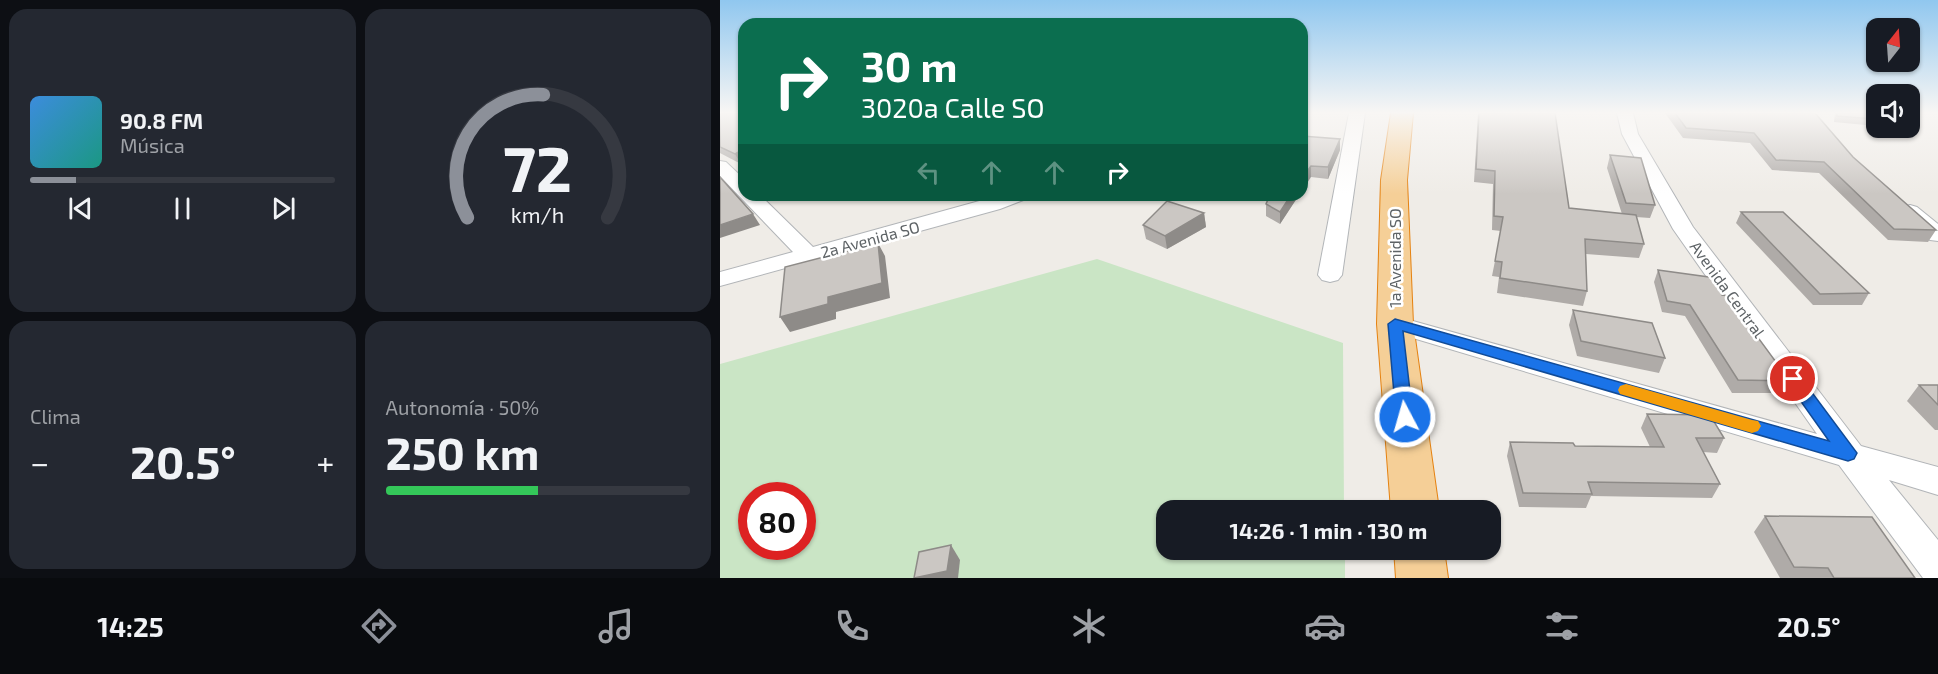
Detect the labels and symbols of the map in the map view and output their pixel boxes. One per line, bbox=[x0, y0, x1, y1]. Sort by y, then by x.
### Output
north arrow bbox=[1866, 18, 1920, 72]
street label: 1a Avenida SO bbox=[1385, 208, 1404, 308]
street label: 2a Avenida SO bbox=[818, 217, 922, 261]
street label: Avenida Central bbox=[1687, 237, 1769, 341]
pin bbox=[1767, 353, 1818, 404]
position arrow bbox=[1373, 385, 1437, 449]
speed limit sign: 80 bbox=[738, 482, 816, 560]

